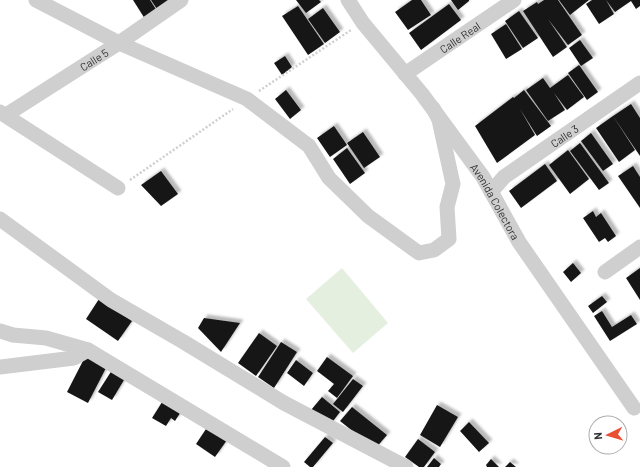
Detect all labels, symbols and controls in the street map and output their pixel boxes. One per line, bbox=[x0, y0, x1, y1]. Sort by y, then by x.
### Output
street label: Calle Real bbox=[437, 19, 482, 55]
street label: Calle 5 bbox=[77, 45, 111, 73]
street label: Calle 3 bbox=[548, 121, 581, 150]
street label: Avenida Colectora bbox=[468, 160, 523, 242]
north arrow bbox=[588, 415, 628, 455]
text: N bbox=[591, 432, 604, 440]

